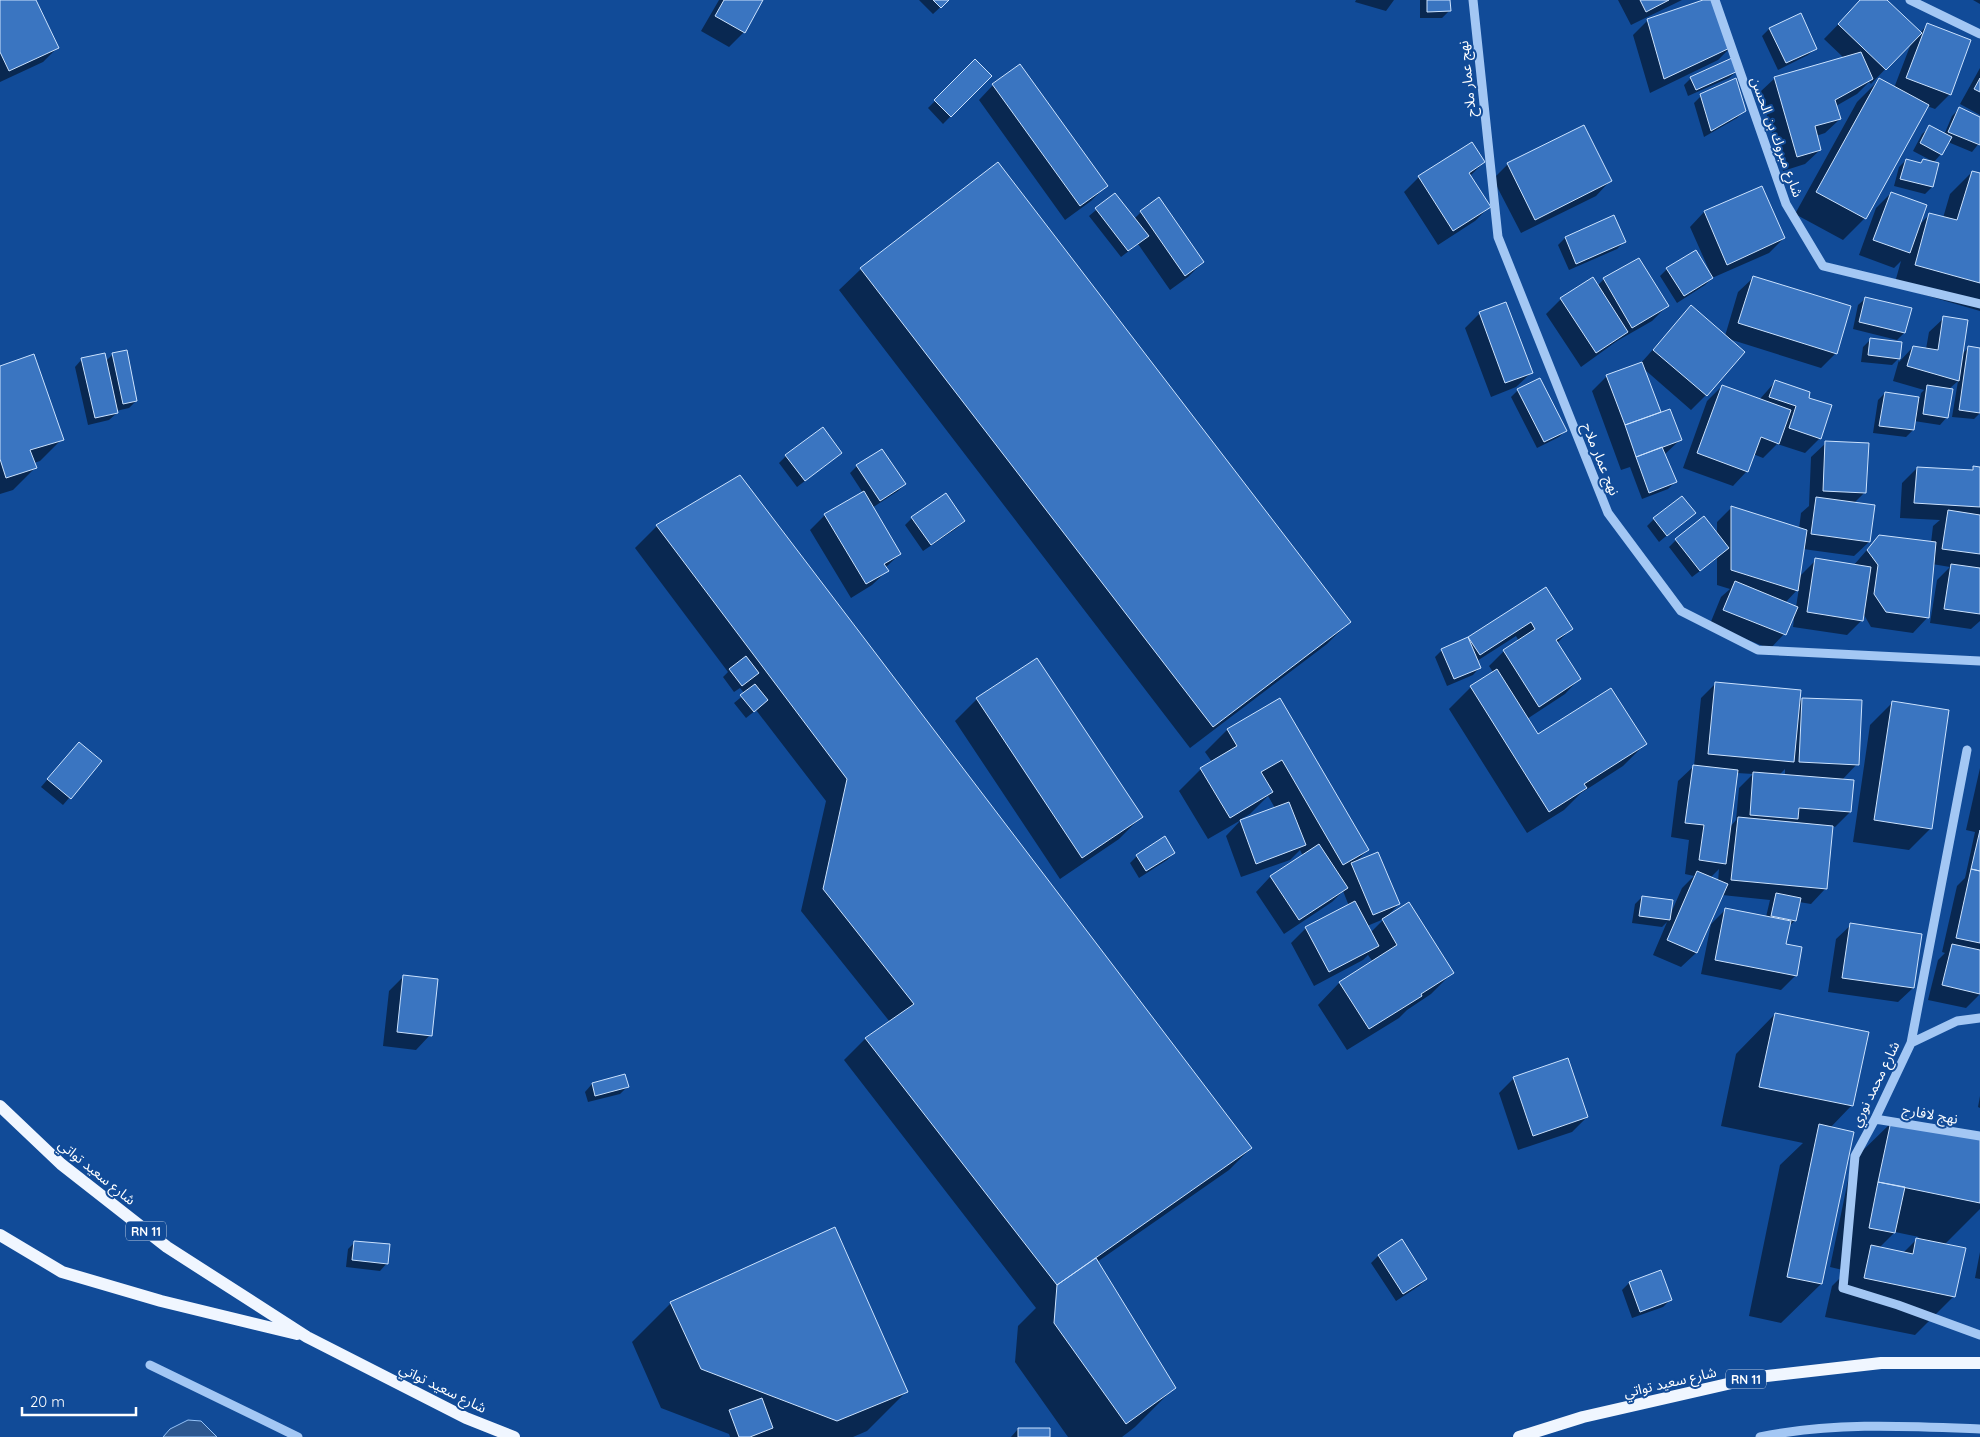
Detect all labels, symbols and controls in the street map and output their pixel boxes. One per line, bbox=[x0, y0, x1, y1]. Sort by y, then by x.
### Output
street label: نهج عمار ملاح bbox=[1454, 40, 1482, 118]
street label: شارع مبروك بن الحسن bbox=[1745, 74, 1807, 200]
street label: نهج عمار ملاح bbox=[1576, 420, 1624, 499]
street label: شارع محمد نوري bbox=[1847, 1038, 1905, 1131]
street label: نهج لافارج bbox=[1900, 1100, 1960, 1130]
street label: شارع سعيد تواتي bbox=[53, 1135, 139, 1210]
road number: RN 11 bbox=[126, 1222, 166, 1240]
street label: شارع سعيد تواتي bbox=[396, 1359, 489, 1419]
street label: شارع سعيد تواتي bbox=[1622, 1363, 1719, 1404]
road number: RN 11 bbox=[1726, 1370, 1766, 1388]
scale bar bbox=[22, 1384, 136, 1416]
text: 20 m bbox=[30, 1392, 65, 1411]

